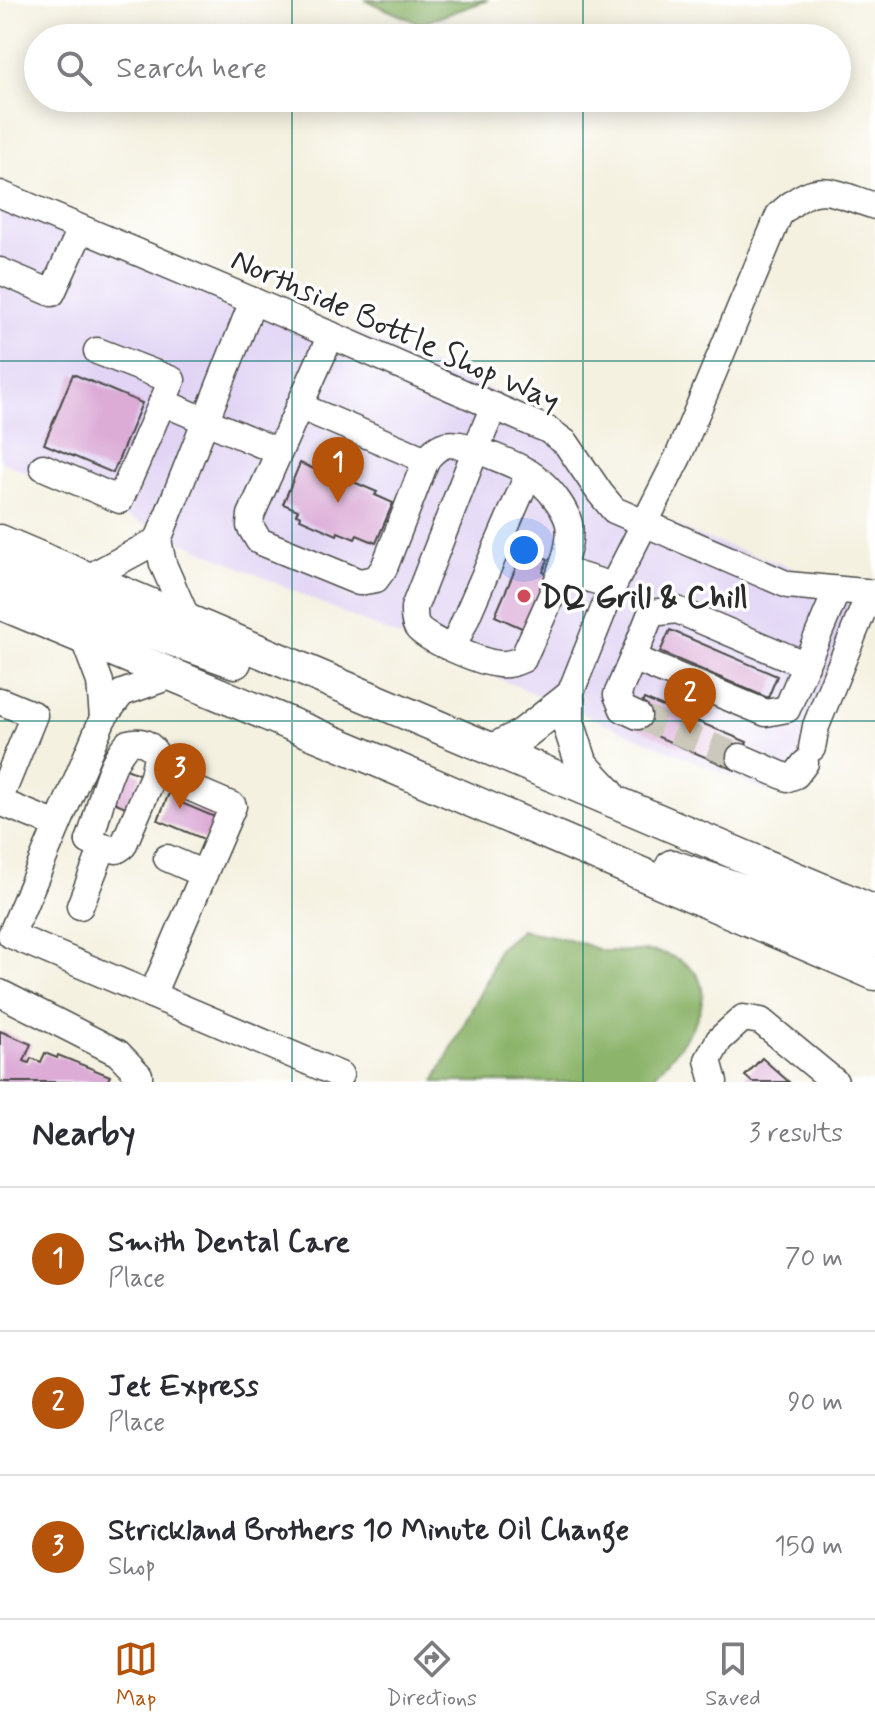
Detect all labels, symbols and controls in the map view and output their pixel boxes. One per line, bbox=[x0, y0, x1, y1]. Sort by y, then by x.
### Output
search box bbox=[24, 24, 851, 112]
icon: search bbox=[52, 46, 96, 90]
text: Search here bbox=[116, 49, 267, 88]
street label: Northside Bottle Shop Way bbox=[224, 239, 566, 422]
pin: 1 bbox=[312, 437, 364, 503]
your location bbox=[504, 530, 544, 570]
place label: DQ Grill & Chill bbox=[540, 577, 748, 619]
marker: DQ Grill & Chill bbox=[515, 587, 533, 605]
pin: 2 bbox=[664, 668, 716, 734]
pin: 3 bbox=[154, 743, 206, 809]
text: Nearby bbox=[32, 1112, 136, 1157]
text: 3 results bbox=[749, 1117, 843, 1151]
text: Smith Dental Care bbox=[108, 1223, 350, 1262]
text: 1 bbox=[52, 1242, 64, 1276]
text: 70 m bbox=[785, 1242, 843, 1276]
text: Place bbox=[108, 1262, 165, 1296]
text: Jet Express bbox=[108, 1367, 258, 1406]
text: 2 bbox=[52, 1386, 64, 1420]
text: 90 m bbox=[788, 1386, 843, 1420]
text: Place bbox=[108, 1406, 165, 1440]
text: Strickland Brothers 10 Minute Oil Change bbox=[108, 1511, 629, 1550]
text: 3 bbox=[52, 1530, 64, 1564]
text: 150 m bbox=[774, 1530, 843, 1564]
text: Shop bbox=[108, 1550, 156, 1584]
tab: Map bbox=[114, 1637, 158, 1713]
tab: Directions bbox=[386, 1637, 477, 1713]
tab: Saved bbox=[705, 1637, 761, 1713]

